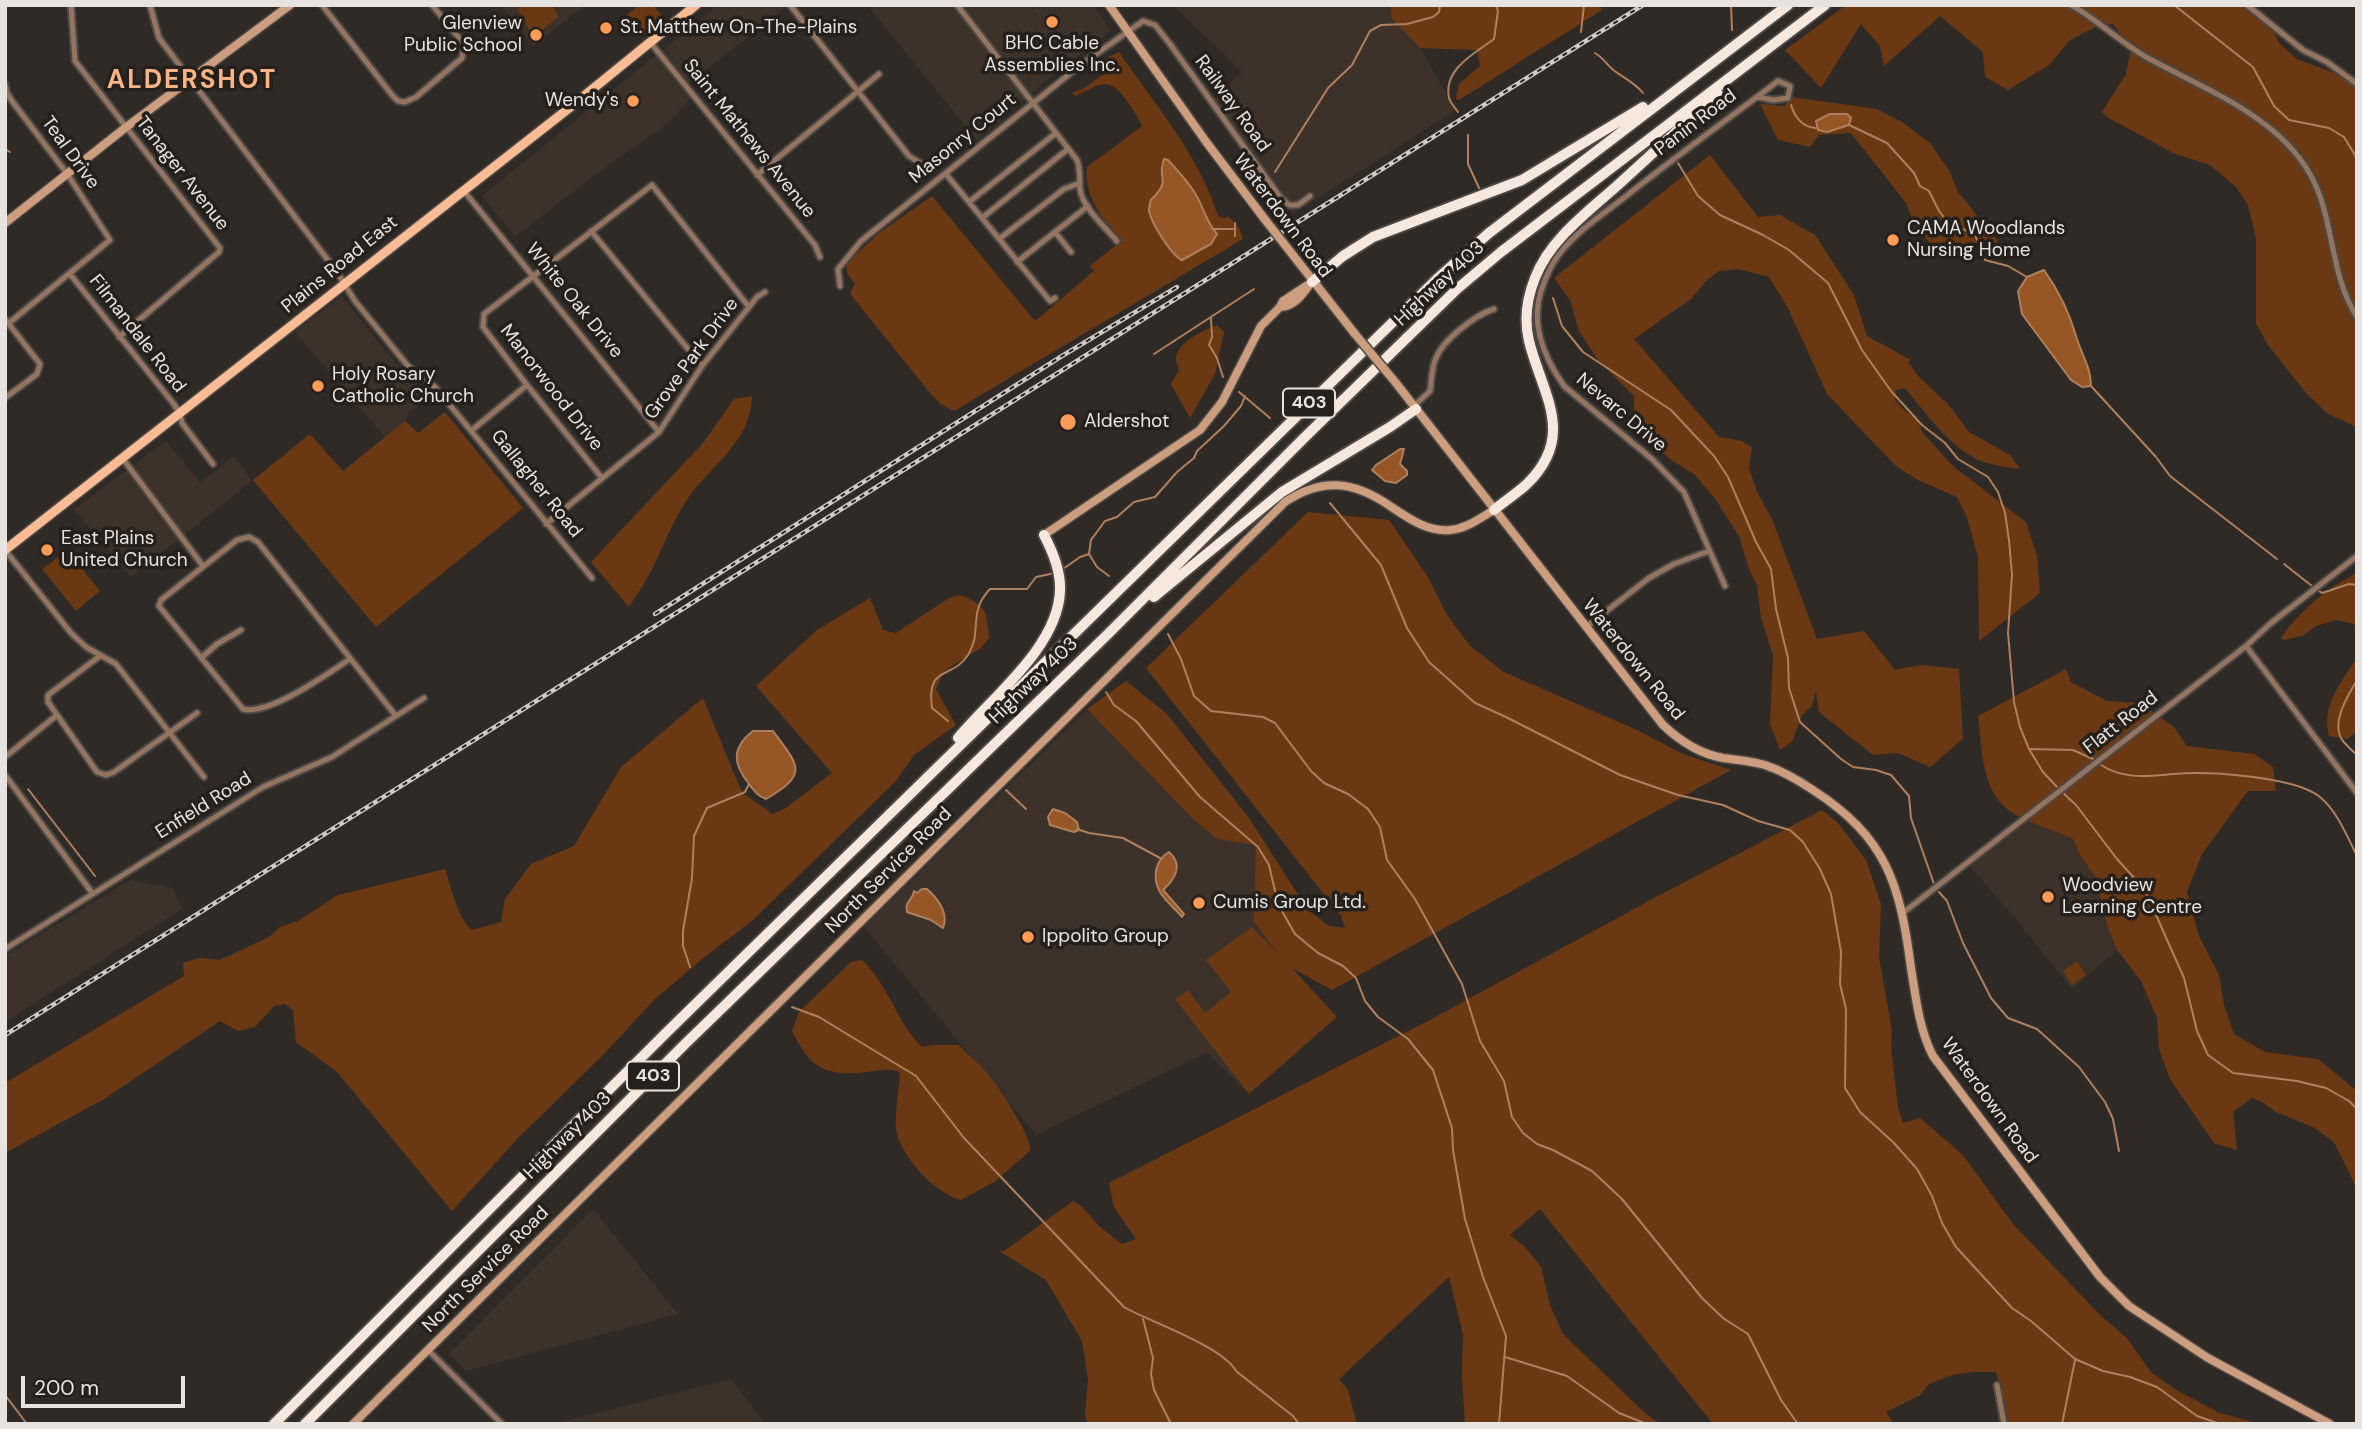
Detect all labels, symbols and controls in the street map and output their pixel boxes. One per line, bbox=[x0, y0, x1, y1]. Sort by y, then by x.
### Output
place label: Glenview Public School bbox=[404, 13, 522, 57]
marker: BHC Cable Assemblies Inc. bbox=[1044, 14, 1060, 30]
place label: St. Matthew On-The-Plains bbox=[620, 17, 857, 39]
marker: St. Matthew On-The-Plains bbox=[598, 20, 614, 36]
marker: Glenview Public School bbox=[528, 27, 544, 43]
place label: BHC Cable Assemblies Inc. bbox=[984, 33, 1120, 77]
street label: Railway Road bbox=[1189, 51, 1275, 157]
street label: Saint Mathews Avenue bbox=[678, 55, 820, 223]
district label: ALDERSHOT bbox=[108, 65, 276, 97]
street label: Panin Road bbox=[1651, 85, 1741, 161]
street label: Masonry Court bbox=[905, 89, 1021, 189]
place label: Wendy's bbox=[545, 90, 619, 112]
marker: Wendy's bbox=[625, 93, 641, 109]
street label: Teal Drive bbox=[36, 112, 104, 194]
street label: Tanager Avenue bbox=[130, 112, 234, 236]
street label: Waterdown Road bbox=[1228, 149, 1336, 283]
street label: Plains Road East bbox=[277, 211, 403, 319]
place label: CAMA Woodlands Nursing Home bbox=[1907, 218, 2065, 262]
marker: CAMA Woodlands Nursing Home bbox=[1885, 232, 1901, 248]
street label: Highway 403 bbox=[1390, 237, 1490, 331]
street label: White Oak Drive bbox=[521, 239, 627, 363]
street label: Filmandale Road bbox=[84, 270, 190, 398]
street label: Grove Park Drive bbox=[640, 294, 744, 424]
street label: Manorwood Drive bbox=[495, 320, 607, 456]
place label: Holy Rosary Catholic Church bbox=[332, 364, 474, 408]
street label: Nevarc Drive bbox=[1571, 369, 1671, 457]
marker: Holy Rosary Catholic Church bbox=[310, 378, 326, 394]
road number: 403 bbox=[1283, 388, 1335, 418]
place label: Aldershot bbox=[1084, 411, 1169, 433]
marker: Aldershot bbox=[1058, 412, 1078, 432]
street label: Gallagher Road bbox=[486, 425, 586, 543]
place label: East Plains United Church bbox=[61, 528, 188, 572]
marker: East Plains United Church bbox=[39, 542, 55, 558]
street label: Waterdown Road bbox=[1577, 595, 1689, 725]
street label: Highway 403 bbox=[985, 633, 1083, 729]
street label: Flatt Road bbox=[2079, 687, 2163, 759]
street label: Enfield Road bbox=[152, 768, 256, 844]
street label: North Service Road bbox=[821, 803, 957, 939]
place label: Woodview Learning Centre bbox=[2062, 875, 2202, 919]
marker: Woodview Learning Centre bbox=[2040, 889, 2056, 905]
place label: Cumis Group Ltd. bbox=[1213, 892, 1366, 914]
marker: Cumis Group Ltd. bbox=[1191, 895, 1207, 911]
place label: Ippolito Group bbox=[1042, 926, 1169, 948]
marker: Ippolito Group bbox=[1020, 929, 1036, 945]
street label: Waterdown Road bbox=[1936, 1034, 2042, 1168]
road number: 403 bbox=[627, 1062, 679, 1091]
street label: Highway 403 bbox=[519, 1087, 617, 1185]
street label: North Service Road bbox=[418, 1202, 554, 1338]
scale bar bbox=[24, 1362, 189, 1406]
text: 200 m bbox=[34, 1374, 99, 1402]

